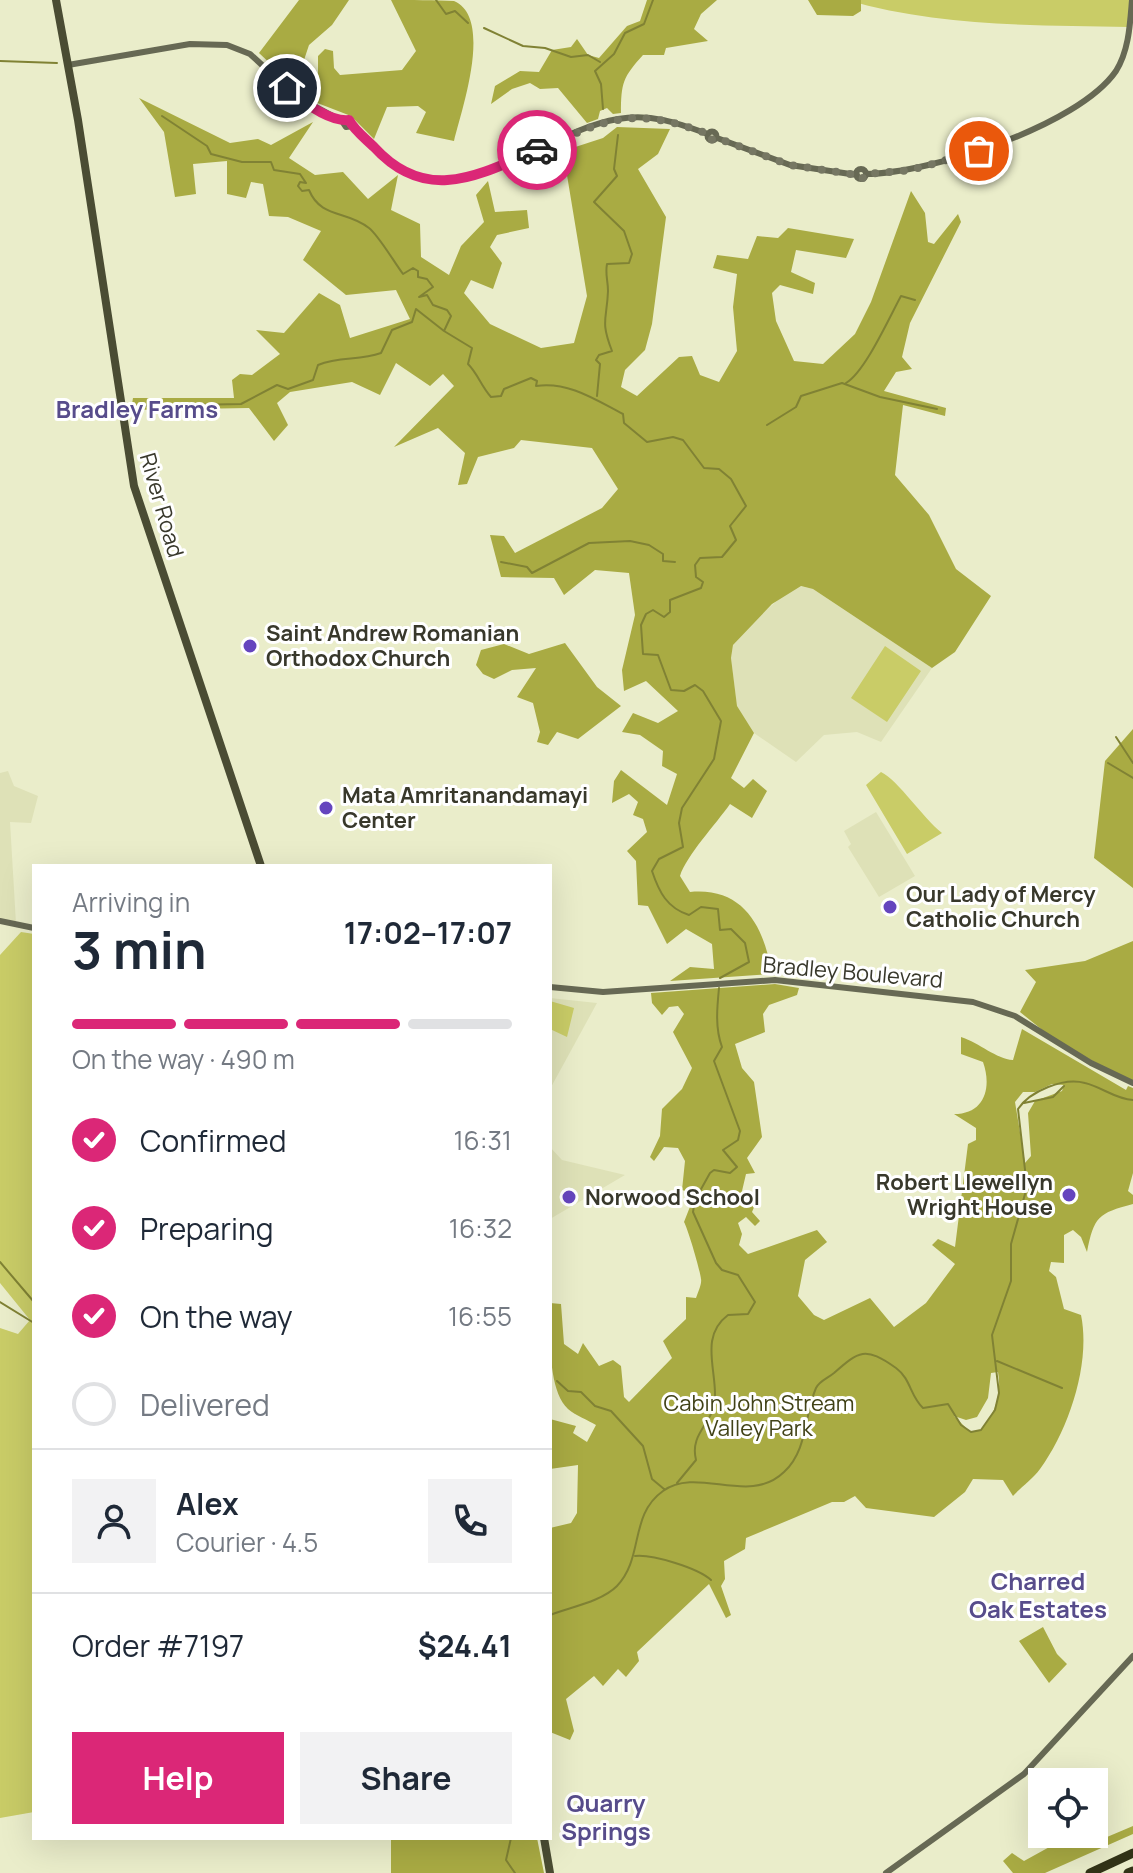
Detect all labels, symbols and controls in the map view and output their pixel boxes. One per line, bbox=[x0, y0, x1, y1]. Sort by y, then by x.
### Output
pin bbox=[253, 54, 321, 122]
icon: home bbox=[265, 66, 309, 110]
courier bbox=[497, 110, 577, 190]
pin bbox=[945, 117, 1013, 185]
icon: car bbox=[515, 128, 559, 172]
icon: bag bbox=[957, 129, 1001, 173]
district label: Bradley Farms bbox=[56, 392, 218, 425]
street label: River Road bbox=[133, 449, 191, 561]
place label: Saint Andrew Romanian Orthodox Church bbox=[266, 618, 519, 673]
marker: Saint Andrew Romanian Orthodox Church bbox=[241, 637, 259, 655]
place label: Mata Amritanandamayi Center bbox=[342, 780, 588, 835]
marker: Mata Amritanandamayi Center bbox=[317, 799, 335, 817]
place label: Our Lady of Mercy Catholic Church bbox=[906, 879, 1096, 934]
text: Arriving in bbox=[72, 884, 190, 920]
marker: Our Lady of Mercy Catholic Church bbox=[881, 898, 899, 916]
text: 17:02–17:07 bbox=[344, 912, 512, 953]
text: 3 min bbox=[72, 914, 207, 985]
street label: Bradley Boulevard bbox=[762, 949, 944, 995]
text: On the way · 490 m bbox=[72, 1041, 295, 1077]
icon: check bbox=[72, 1118, 116, 1162]
text: Confirmed bbox=[140, 1120, 287, 1161]
text: 16:31 bbox=[453, 1122, 512, 1158]
place label: Robert Llewellyn Wright House bbox=[876, 1167, 1053, 1222]
place label: Norwood School bbox=[585, 1182, 760, 1212]
marker: Robert Llewellyn Wright House bbox=[1060, 1186, 1078, 1204]
marker: Norwood School bbox=[560, 1188, 578, 1206]
icon: check bbox=[72, 1206, 116, 1250]
text: Preparing bbox=[140, 1208, 274, 1249]
text: 16:32 bbox=[449, 1210, 512, 1246]
icon: check bbox=[72, 1294, 116, 1338]
text: On the way bbox=[140, 1296, 293, 1337]
text: 16:55 bbox=[448, 1298, 512, 1334]
text: Delivered bbox=[140, 1384, 270, 1425]
park label: Cabin John Stream Valley Park bbox=[664, 1388, 854, 1443]
button: person bbox=[72, 1479, 156, 1563]
button: phone bbox=[428, 1479, 512, 1563]
text: Alex bbox=[176, 1483, 239, 1524]
text: Courier · 4.5 bbox=[176, 1524, 318, 1560]
district label: Charred Oak Estates bbox=[969, 1564, 1107, 1625]
text: Order #7197 bbox=[72, 1625, 244, 1666]
text: $24.41 bbox=[418, 1625, 512, 1666]
button: Help bbox=[72, 1732, 284, 1824]
button: Share bbox=[300, 1732, 512, 1824]
map controls bbox=[1028, 1768, 1108, 1848]
button: locate bbox=[1028, 1768, 1108, 1848]
district label: Quarry Springs bbox=[561, 1786, 651, 1847]

